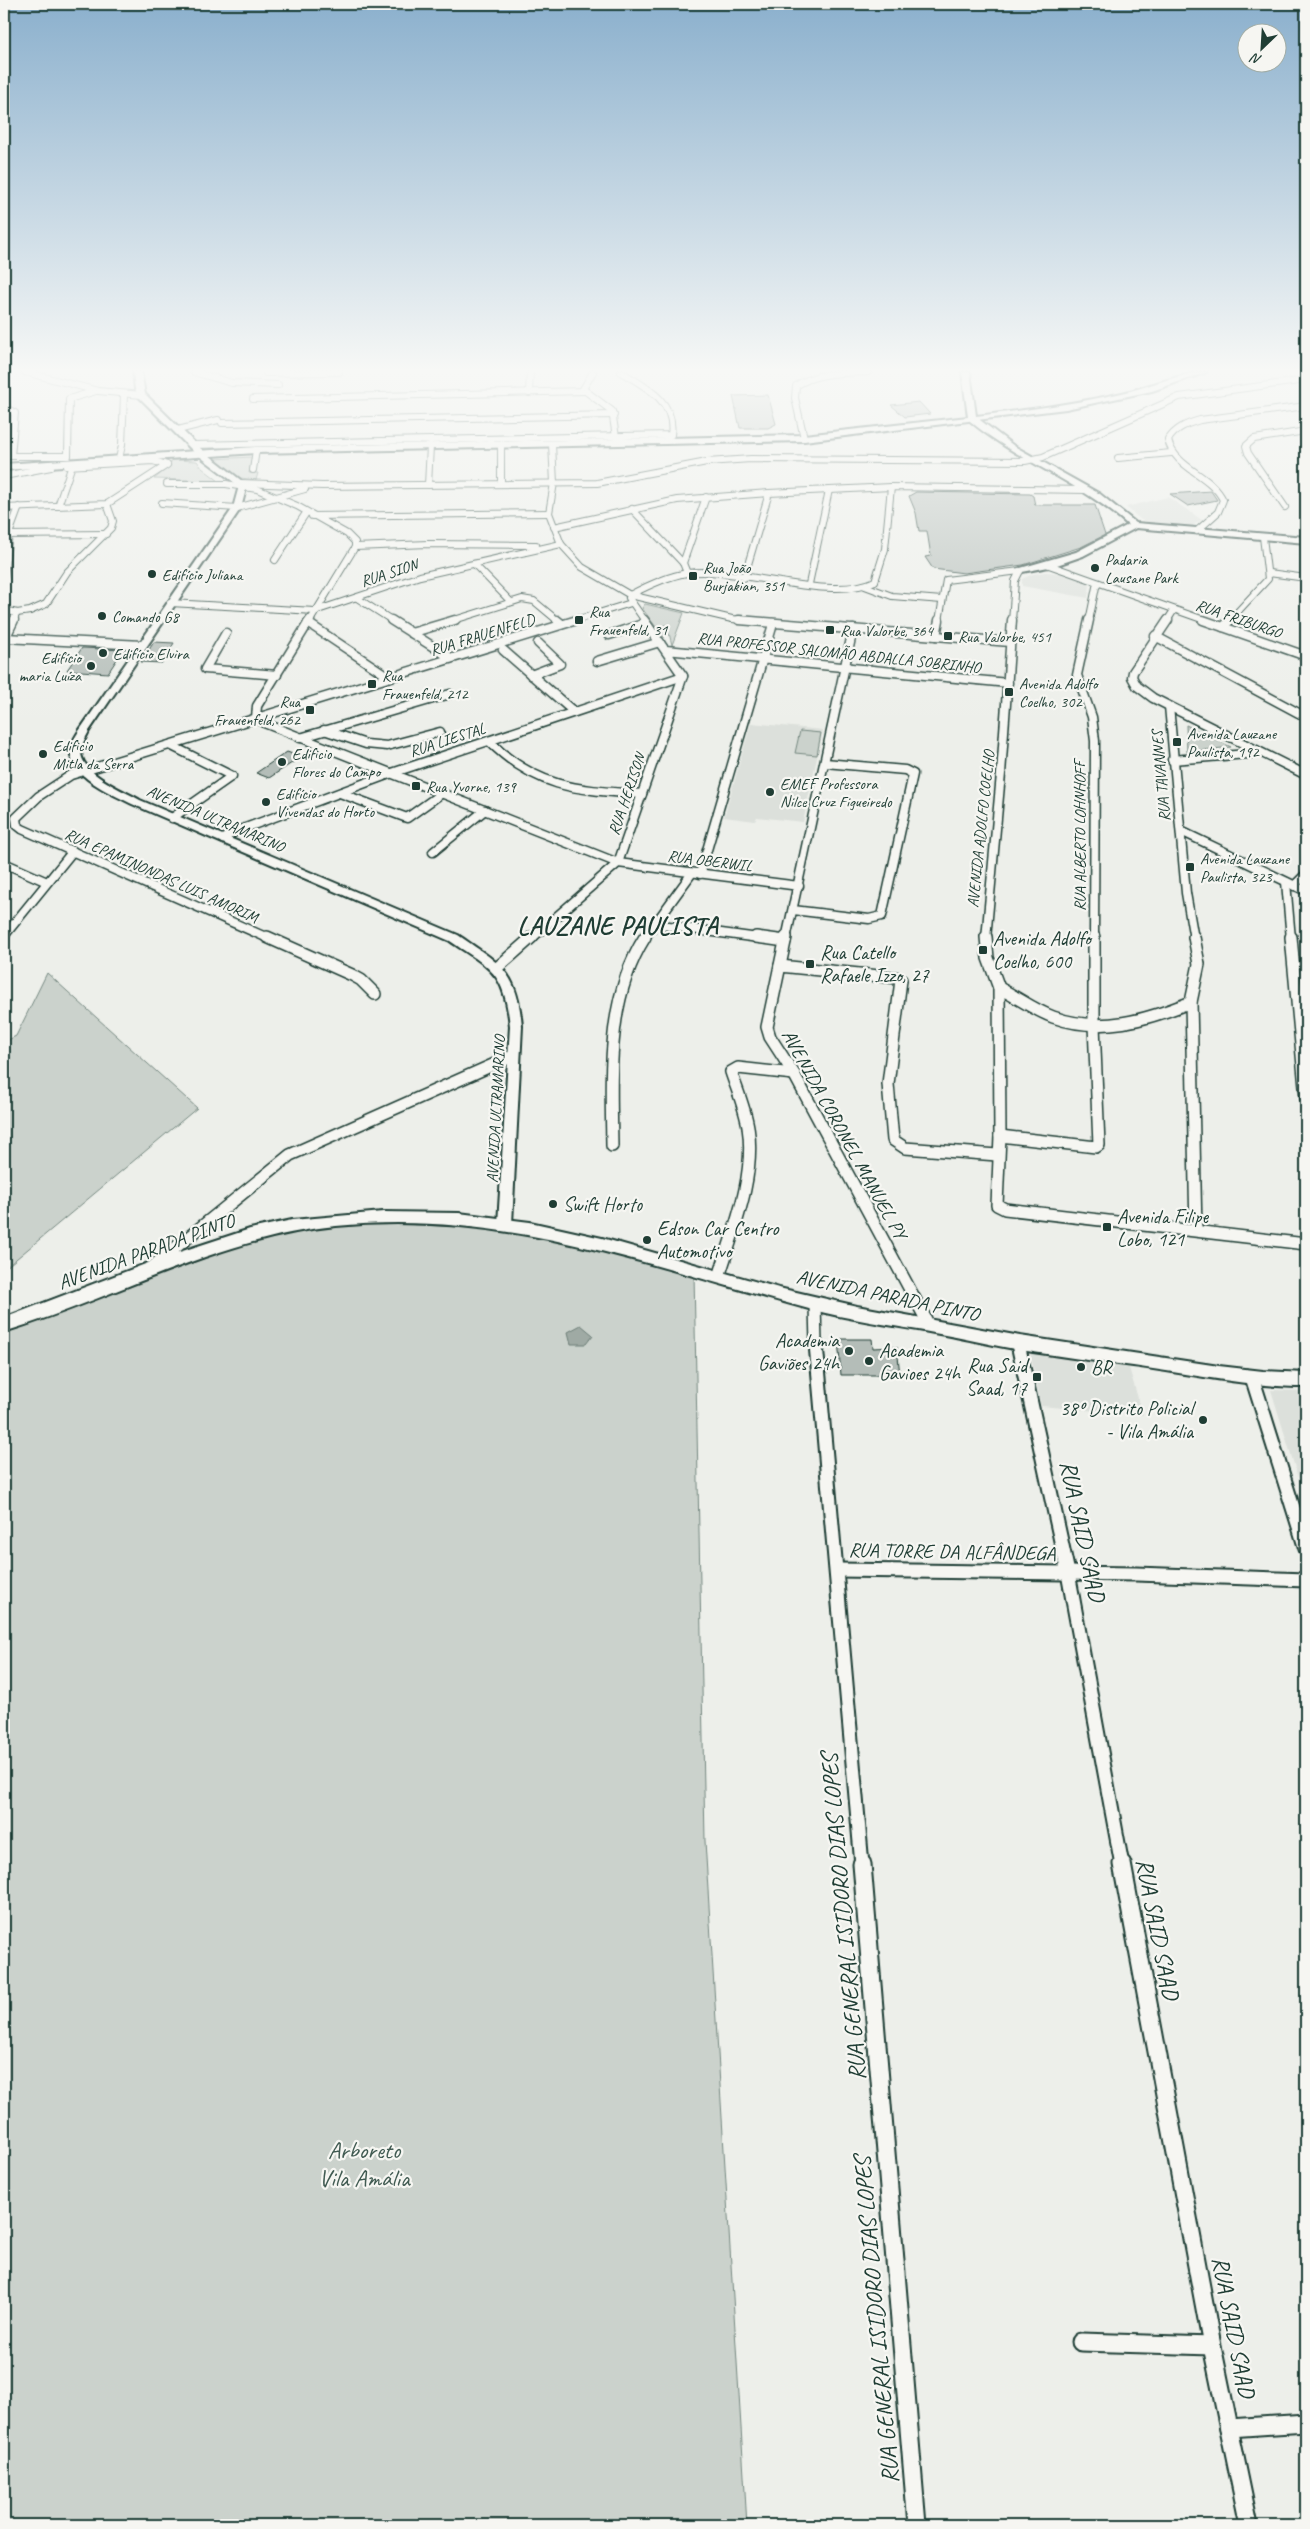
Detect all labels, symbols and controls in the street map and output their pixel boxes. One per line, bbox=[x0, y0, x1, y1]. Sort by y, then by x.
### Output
north arrow bbox=[1238, 22, 1288, 72]
text: N bbox=[1247, 49, 1264, 69]
place label: Padaria Lausane Park bbox=[1105, 550, 1179, 588]
street label: RUA SION bbox=[358, 553, 423, 592]
place label: Rua João Burjakian, 351 bbox=[703, 558, 785, 596]
marker: Padaria Lausane Park bbox=[1089, 562, 1101, 574]
place label: Edifício Juliana bbox=[162, 565, 244, 585]
marker: Edifício Juliana bbox=[146, 568, 158, 580]
marker: Rua João Burjakian, 351 bbox=[687, 570, 699, 582]
street label: RUA FRIBURGO bbox=[1193, 595, 1286, 644]
place label: Rua Frauenfeld, 31 bbox=[589, 602, 668, 640]
place label: Comando G8 bbox=[112, 607, 180, 627]
street label: RUA FRAUENFELD bbox=[428, 609, 539, 660]
marker: Comando G8 bbox=[96, 610, 108, 622]
marker: Rua Frauenfeld, 31 bbox=[573, 614, 585, 626]
place label: Rua Valorbe, 364 bbox=[840, 621, 935, 641]
marker: Rua Valorbe, 364 bbox=[824, 624, 836, 636]
place label: Rua Valorbe, 451 bbox=[958, 627, 1052, 647]
street label: RUA PROFESSOR SALOMÃO ABDALLA SOBRINHO bbox=[696, 628, 984, 678]
marker: Rua Valorbe, 451 bbox=[942, 630, 954, 642]
place label: Edifício Elvira bbox=[113, 644, 190, 664]
marker: Edifício Elvira bbox=[97, 647, 109, 659]
place label: Edifício maria Luíza bbox=[19, 648, 83, 686]
marker: Edifício maria Luíza bbox=[85, 660, 97, 672]
place label: Rua Frauenfeld, 212 bbox=[382, 666, 470, 704]
place label: Avenida Adolfo Coelho, 302 bbox=[1019, 674, 1100, 712]
marker: Rua Frauenfeld, 212 bbox=[366, 678, 378, 690]
marker: Avenida Adolfo Coelho, 302 bbox=[1003, 686, 1015, 698]
place label: Rua Frauenfeld, 262 bbox=[214, 692, 302, 730]
marker: Rua Frauenfeld, 262 bbox=[304, 704, 316, 716]
street label: RUA LIESTAL bbox=[407, 718, 488, 762]
place label: Avenida Lauzane Paulista, 192 bbox=[1187, 724, 1278, 762]
street label: RUA TAVANNES bbox=[1147, 727, 1175, 822]
place label: Edificio Mitla da Serra bbox=[53, 736, 135, 774]
marker: Avenida Lauzane Paulista, 192 bbox=[1171, 736, 1183, 748]
place label: Edificio Flores do Campo bbox=[292, 744, 382, 782]
marker: Edificio Mitla da Serra bbox=[37, 748, 49, 760]
street label: RUA HERISON bbox=[604, 748, 651, 838]
street label: AVENIDA ADOLFO COELHO bbox=[963, 748, 999, 909]
marker: Edificio Flores do Campo bbox=[276, 756, 288, 768]
street label: RUA ALBERTO LOHNHOFF bbox=[1070, 757, 1090, 911]
place label: EMEF Professora Nilce Cruz Figueiredo bbox=[780, 774, 893, 812]
place label: Rua Yvorne, 139 bbox=[426, 777, 518, 797]
marker: Rua Yvorne, 139 bbox=[410, 780, 422, 792]
street label: AVENIDA ULTRAMARINO bbox=[144, 781, 289, 858]
place label: Edifício Vivendas do Horto bbox=[276, 784, 375, 822]
marker: EMEF Professora Nilce Cruz Figueiredo bbox=[764, 786, 776, 798]
marker: Edifício Vivendas do Horto bbox=[260, 796, 272, 808]
street label: RUA EPAMINONDAS LUIS AMORIM bbox=[62, 824, 263, 928]
street label: RUA OBERWIL bbox=[666, 846, 753, 876]
place label: Avenida Lauzane Paulista, 323 bbox=[1200, 849, 1291, 887]
marker: Avenida Lauzane Paulista, 323 bbox=[1184, 861, 1196, 873]
district label: LAUZANE PAULISTA bbox=[517, 910, 720, 942]
place label: Avenida Adolfo Coelho, 600 bbox=[993, 926, 1093, 974]
place label: Rua Catello Rafaele Izzo, 27 bbox=[820, 940, 930, 988]
marker: Avenida Adolfo Coelho, 600 bbox=[977, 944, 989, 956]
marker: Rua Catello Rafaele Izzo, 27 bbox=[804, 958, 816, 970]
street label: AVENIDA CORONEL MANUEL PY bbox=[776, 1025, 914, 1246]
street label: AVENIDA ULTRAMARINO bbox=[482, 1033, 510, 1183]
place label: Swift Horto bbox=[563, 1192, 643, 1217]
marker: Swift Horto bbox=[547, 1198, 559, 1210]
place label: Avenida Filipe Lobo, 121 bbox=[1117, 1204, 1209, 1252]
street label: AVENIDA PARADA PINTO bbox=[55, 1207, 240, 1295]
place label: Edson Car Centro Automotivo bbox=[657, 1216, 780, 1264]
marker: Avenida Filipe Lobo, 121 bbox=[1101, 1221, 1113, 1233]
marker: Edson Car Centro Automotivo bbox=[641, 1234, 653, 1246]
street label: AVENIDA PARADA PINTO bbox=[794, 1264, 983, 1327]
place label: Academia Gaviões 24h bbox=[758, 1328, 841, 1376]
place label: Academia Gavioes 24h bbox=[879, 1338, 962, 1386]
marker: Academia Gaviões 24h bbox=[843, 1345, 855, 1357]
place label: Rua Said Saad, 17 bbox=[966, 1353, 1030, 1401]
marker: Academia Gavioes 24h bbox=[863, 1355, 875, 1367]
place label: BR bbox=[1091, 1355, 1113, 1380]
marker: BR bbox=[1075, 1361, 1087, 1373]
marker: Rua Said Saad, 17 bbox=[1031, 1371, 1043, 1383]
place label: 38º Distrito Policial - Vila Amália bbox=[1060, 1396, 1197, 1444]
marker: 38º Distrito Policial - Vila Amália bbox=[1197, 1414, 1209, 1426]
street label: RUA SAID SAAD bbox=[1053, 1458, 1113, 1606]
street label: RUA TORRE DA ALFÂNDEGA bbox=[848, 1537, 1057, 1566]
street label: RUA GENERAL ISIDORO DIAS LOPES bbox=[813, 1748, 872, 2082]
street label: RUA SAID SAAD bbox=[1130, 1856, 1187, 2004]
park label: Arboreto Vila Amália bbox=[318, 2135, 411, 2193]
street label: RUA GENERAL ISIDORO DIAS LOPES bbox=[846, 2151, 905, 2485]
street label: RUA SAID SAAD bbox=[1206, 2254, 1263, 2402]

